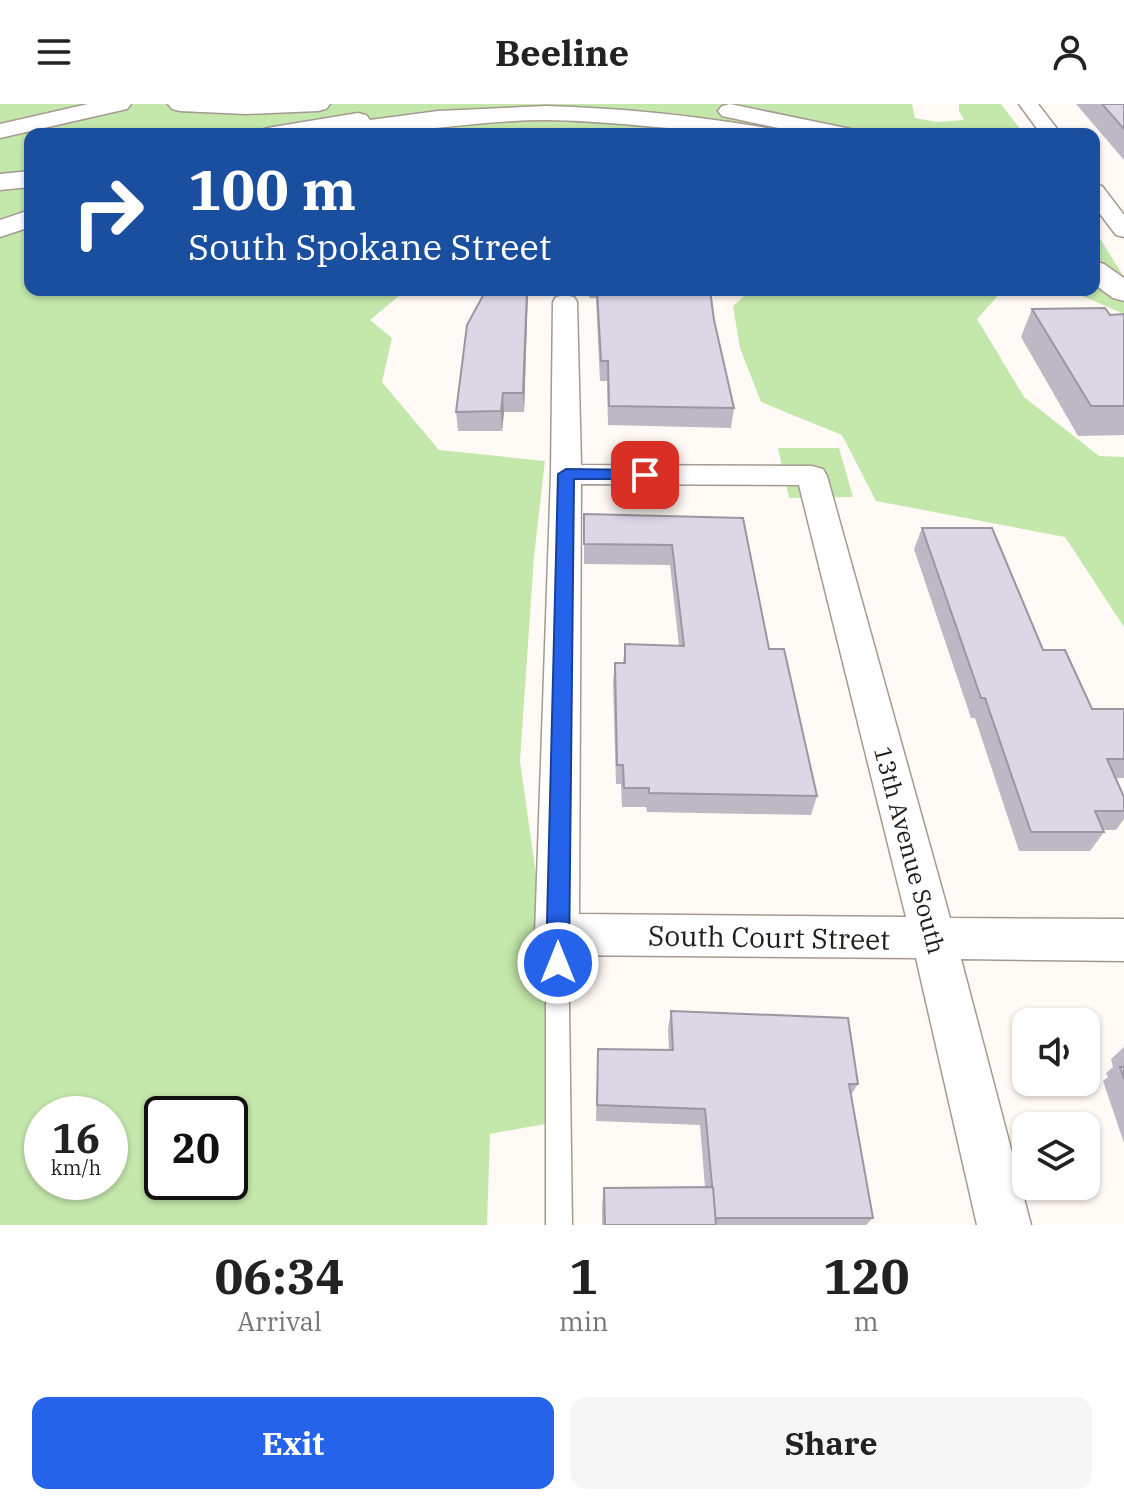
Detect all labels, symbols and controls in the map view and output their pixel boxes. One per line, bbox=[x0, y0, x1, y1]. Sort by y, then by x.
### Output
text: Beeline bbox=[495, 29, 629, 76]
icon: menu bbox=[32, 30, 76, 74]
icon: person bbox=[1048, 30, 1092, 74]
text: 100 m bbox=[188, 153, 356, 225]
icon: right bbox=[56, 160, 160, 264]
text: South Spokane Street bbox=[188, 223, 551, 270]
pin bbox=[611, 441, 679, 509]
icon: arrive bbox=[623, 453, 667, 497]
street label: 13th Avenue South bbox=[867, 743, 953, 957]
street label: South Court Street bbox=[648, 916, 890, 958]
position arrow bbox=[516, 921, 600, 1005]
map controls bbox=[1012, 1008, 1100, 1200]
button: sound bbox=[1012, 1008, 1100, 1096]
speed limit sign: 20 bbox=[144, 1096, 248, 1200]
text: 16 bbox=[52, 1112, 100, 1164]
button: layers bbox=[1012, 1112, 1100, 1200]
text: km/h bbox=[51, 1154, 101, 1181]
text: 06:34 bbox=[215, 1245, 344, 1307]
text: 1 bbox=[569, 1245, 598, 1307]
text: 120 bbox=[823, 1245, 909, 1307]
text: Arrival bbox=[237, 1304, 322, 1338]
text: min bbox=[559, 1304, 608, 1338]
text: m bbox=[854, 1304, 879, 1338]
button: Exit bbox=[32, 1397, 554, 1489]
button: Share bbox=[570, 1397, 1092, 1489]

